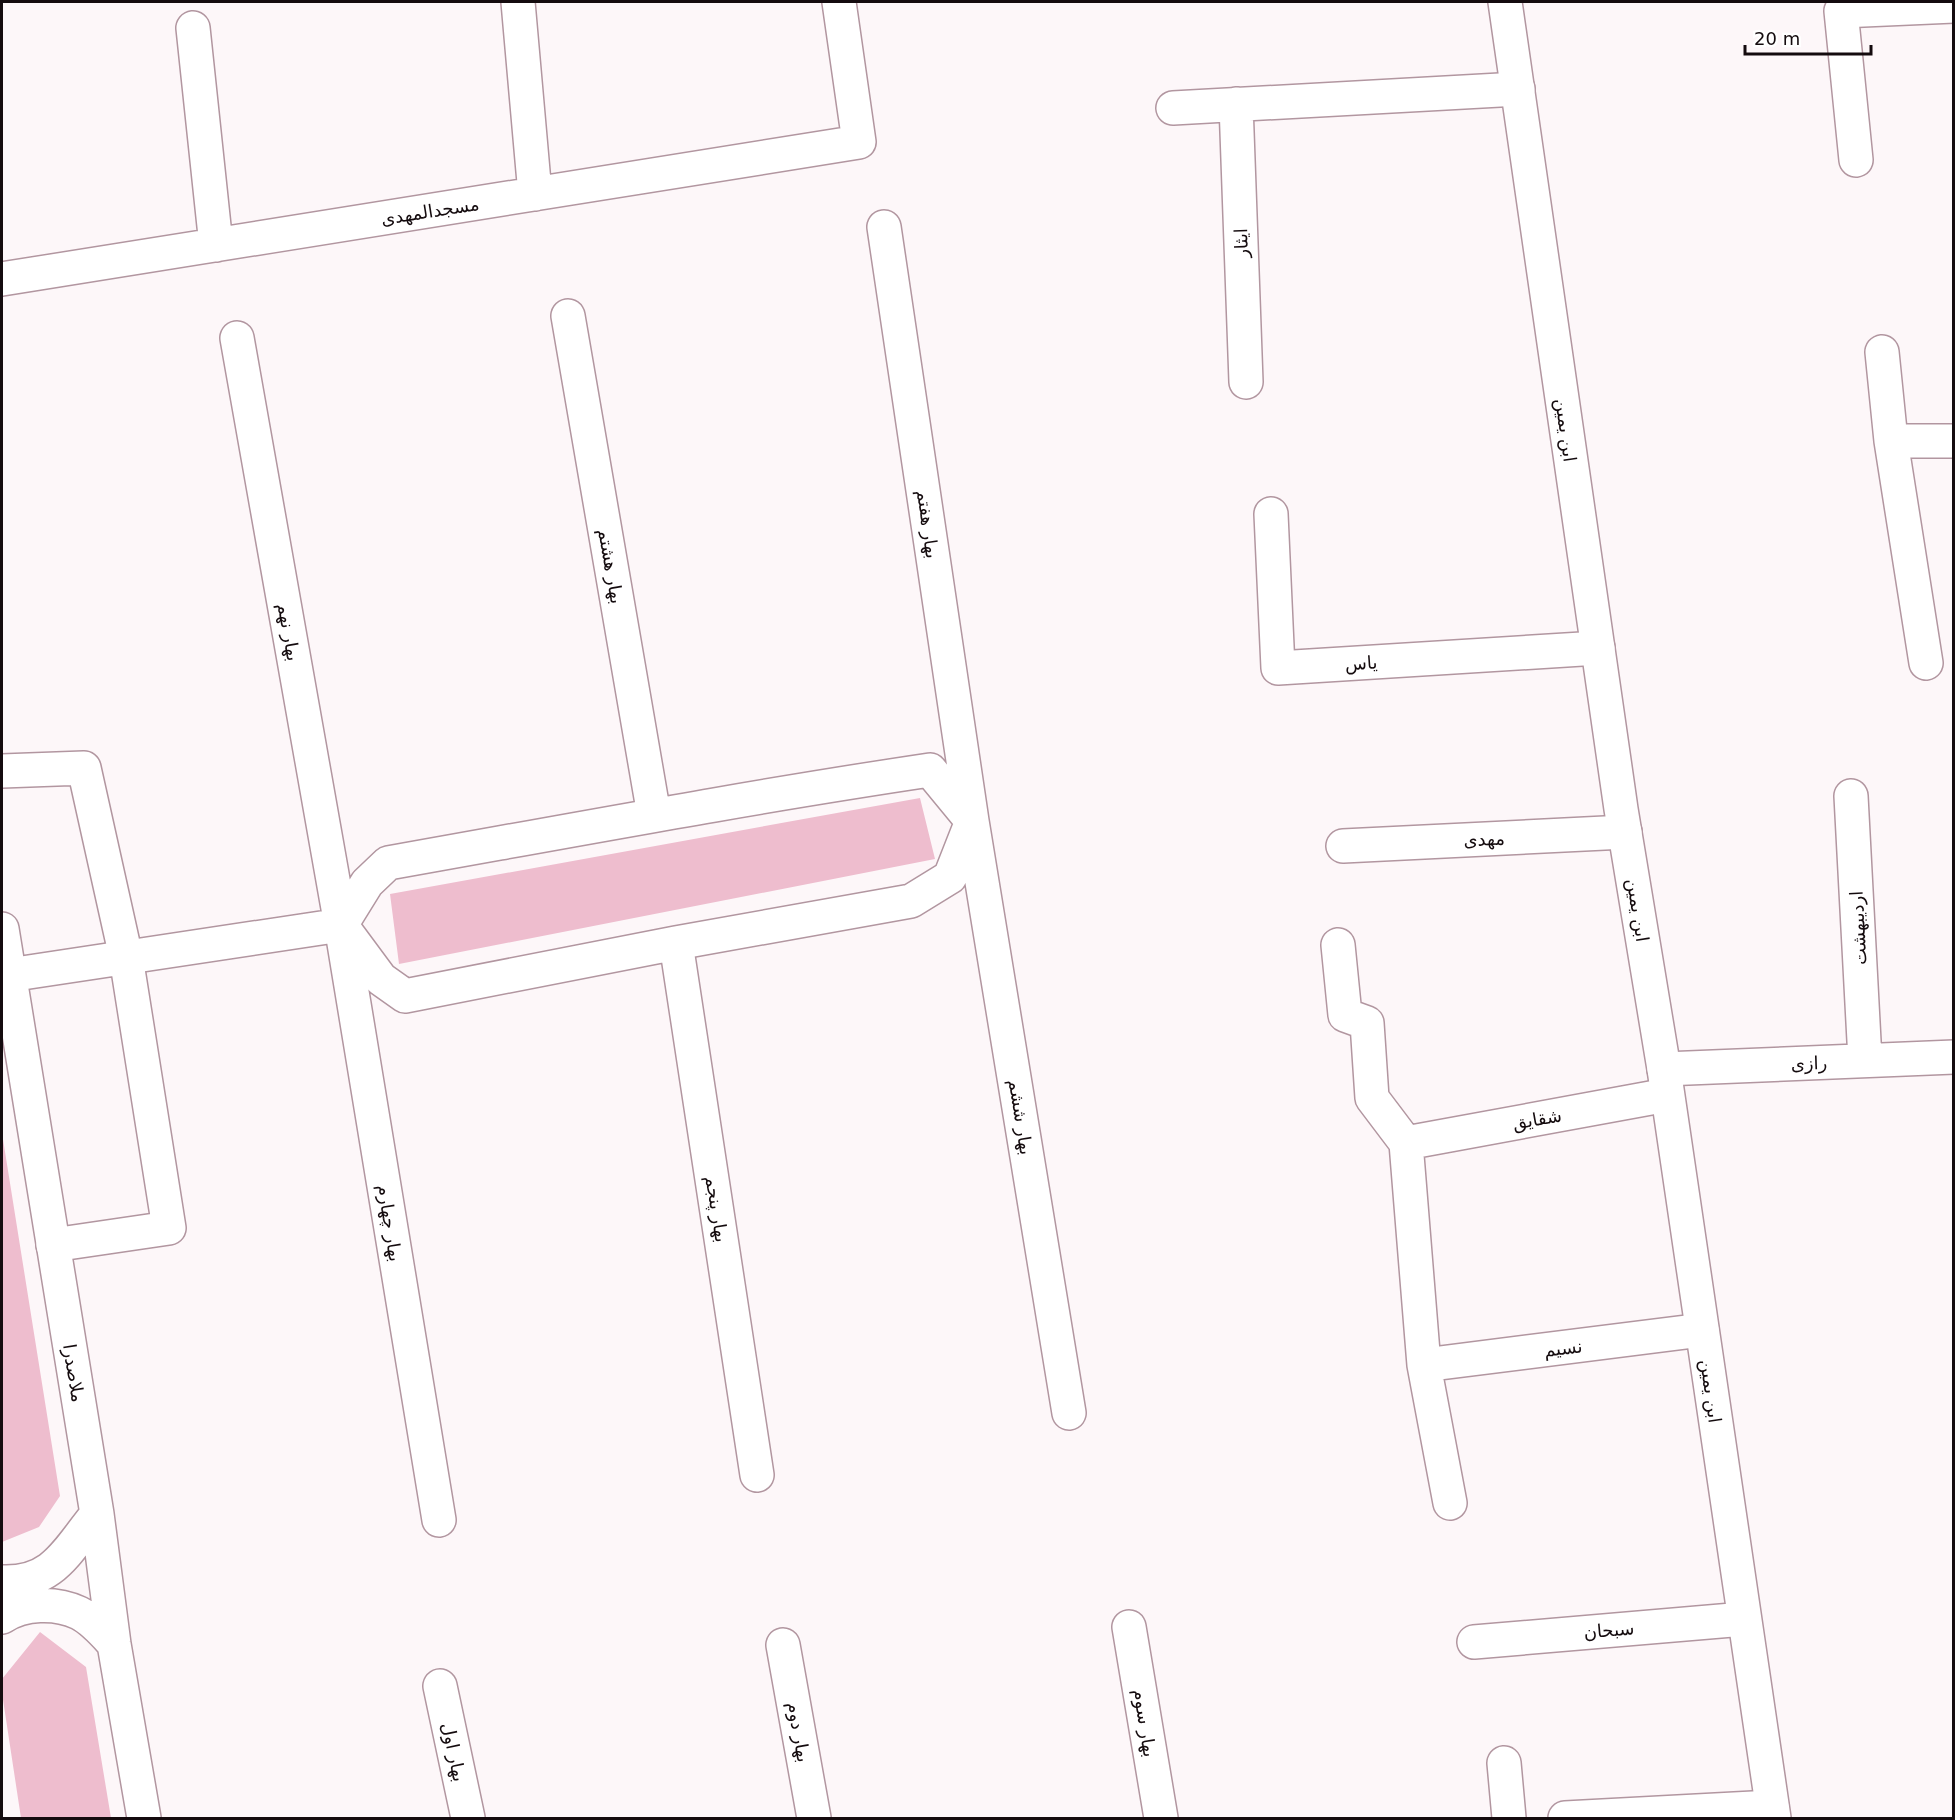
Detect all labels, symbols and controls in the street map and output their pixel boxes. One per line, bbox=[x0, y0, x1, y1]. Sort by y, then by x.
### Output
scale bar bbox=[1745, 18, 1871, 56]
text: 20 m bbox=[1754, 28, 1800, 49]
street label: مسجدالمهدی bbox=[379, 193, 481, 230]
street label: ایثار bbox=[1230, 228, 1252, 259]
street label: ابن یمین bbox=[1550, 397, 1581, 463]
street label: بهار هفتم bbox=[912, 488, 943, 560]
street label: بهار هشتم bbox=[593, 527, 628, 606]
street label: بهار نهم bbox=[273, 601, 304, 663]
street label: یاس bbox=[1344, 651, 1378, 675]
street label: مهدی bbox=[1463, 827, 1505, 852]
street label: ابن یمین bbox=[1622, 877, 1653, 943]
street label: اردیبهشت bbox=[1846, 890, 1871, 966]
street label: رازی bbox=[1790, 1052, 1828, 1074]
street label: بهار ششم bbox=[1004, 1078, 1037, 1156]
street label: شقایق bbox=[1511, 1104, 1563, 1135]
street label: بهار پنجم bbox=[700, 1174, 733, 1244]
street label: بهار چهارم bbox=[373, 1183, 406, 1263]
street label: نسیم bbox=[1543, 1335, 1584, 1362]
street label: ملاصدرا bbox=[59, 1342, 89, 1404]
street label: ابن یمین bbox=[1695, 1358, 1726, 1424]
street label: سبحان bbox=[1583, 1617, 1635, 1643]
street label: بهار سوم bbox=[1128, 1687, 1161, 1759]
street label: بهار دوم bbox=[782, 1700, 815, 1764]
street label: بهار اول bbox=[437, 1720, 471, 1784]

